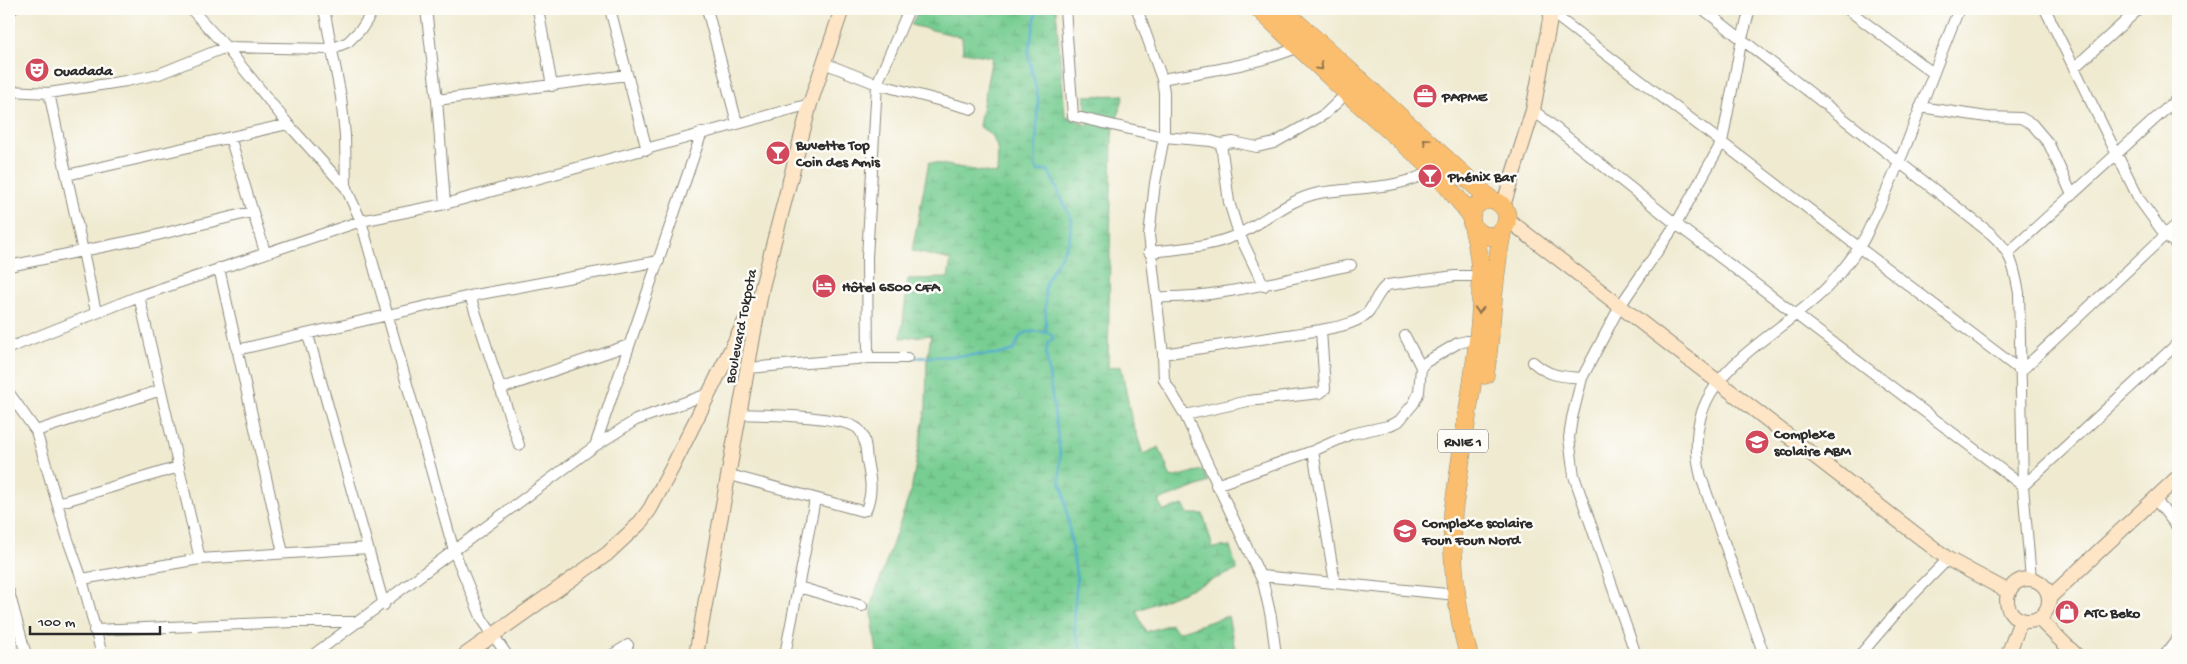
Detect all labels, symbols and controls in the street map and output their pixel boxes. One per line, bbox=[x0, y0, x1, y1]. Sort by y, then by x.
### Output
theatre icon: Ouadada bbox=[24, 57, 50, 83]
one-way arrow bbox=[1314, 61, 1323, 70]
place label: Ouadada bbox=[54, 63, 113, 81]
office icon: PAPME bbox=[1412, 83, 1438, 109]
place label: PAPME bbox=[1441, 89, 1489, 107]
place label: Buvette Top Coin des Amis bbox=[795, 137, 881, 172]
one-way arrow bbox=[1422, 137, 1431, 146]
bar icon: Buvette Top Coin des Amis bbox=[765, 140, 791, 166]
bar icon: Phénix Bar bbox=[1417, 163, 1443, 189]
place label: Phénix Bar bbox=[1447, 169, 1517, 187]
street label: Boulevard Tokpota bbox=[722, 267, 762, 386]
hotel icon: Hôtel 6500 CFA bbox=[811, 273, 837, 299]
place label: Hôtel 6500 CFA bbox=[842, 279, 941, 297]
one-way arrow bbox=[1474, 307, 1485, 315]
place label: Complexe scolaire ABM bbox=[1773, 426, 1851, 461]
school or university icon: Complexe scolaire ABM bbox=[1744, 429, 1770, 455]
road number: RNIE 1 bbox=[1438, 430, 1488, 452]
place label: Complexe scolaire Foun Foun Nord bbox=[1421, 515, 1534, 550]
school or university icon: Complexe scolaire Foun Foun Nord bbox=[1392, 518, 1418, 544]
shop icon: ATC Beko bbox=[2054, 599, 2080, 625]
scale bar bbox=[30, 604, 160, 636]
place label: ATC Beko bbox=[2083, 605, 2140, 623]
text: 100 m bbox=[37, 614, 76, 632]

